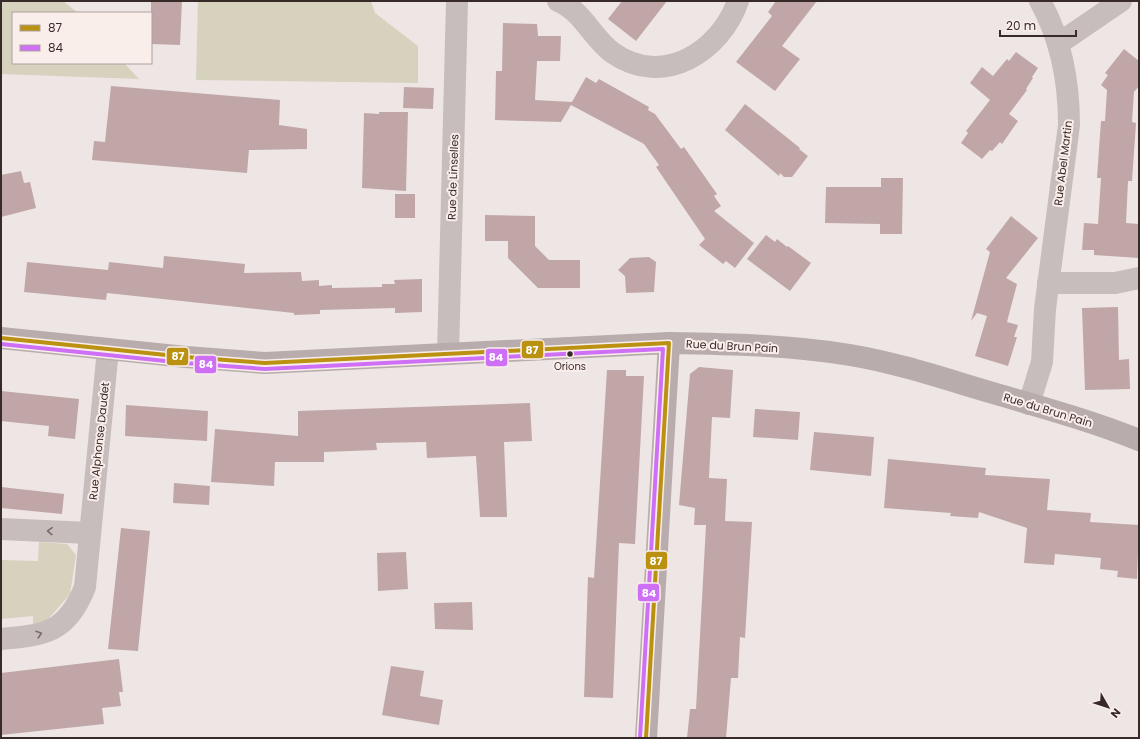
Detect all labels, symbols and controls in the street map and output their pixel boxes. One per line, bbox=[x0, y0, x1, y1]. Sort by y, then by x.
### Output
legend bbox=[12, 12, 152, 64]
scale bar bbox=[1000, 12, 1076, 38]
text: 20 m bbox=[1006, 17, 1036, 34]
text: 87 bbox=[48, 19, 63, 36]
text: 84 bbox=[48, 39, 64, 56]
street label: Rue Abel Martin bbox=[1050, 120, 1076, 206]
street label: Rue de Linselles bbox=[444, 134, 462, 220]
street label: Rue du Brun Pain bbox=[685, 336, 779, 356]
line badge: 87 bbox=[521, 340, 544, 359]
text: 87 bbox=[525, 342, 539, 358]
line badge: 87 bbox=[166, 347, 189, 366]
text: 87 bbox=[171, 348, 185, 364]
line badge: 84 bbox=[485, 348, 508, 367]
text: 84 bbox=[489, 349, 504, 365]
marker: Orions bbox=[565, 349, 575, 359]
line badge: 84 bbox=[194, 355, 217, 374]
text: 84 bbox=[199, 356, 214, 372]
place label: Orions bbox=[554, 359, 586, 374]
street label: Rue Alphonse Daudet bbox=[85, 381, 113, 501]
street label: Rue du Brun Pain bbox=[1002, 389, 1094, 431]
one-way arrow bbox=[47, 527, 53, 536]
line badge: 87 bbox=[645, 551, 668, 570]
text: 87 bbox=[649, 553, 663, 569]
line badge: 84 bbox=[637, 583, 660, 602]
text: 84 bbox=[642, 585, 657, 601]
one-way arrow bbox=[36, 630, 43, 639]
north arrow bbox=[1088, 687, 1128, 727]
text: N bbox=[1107, 705, 1125, 722]

